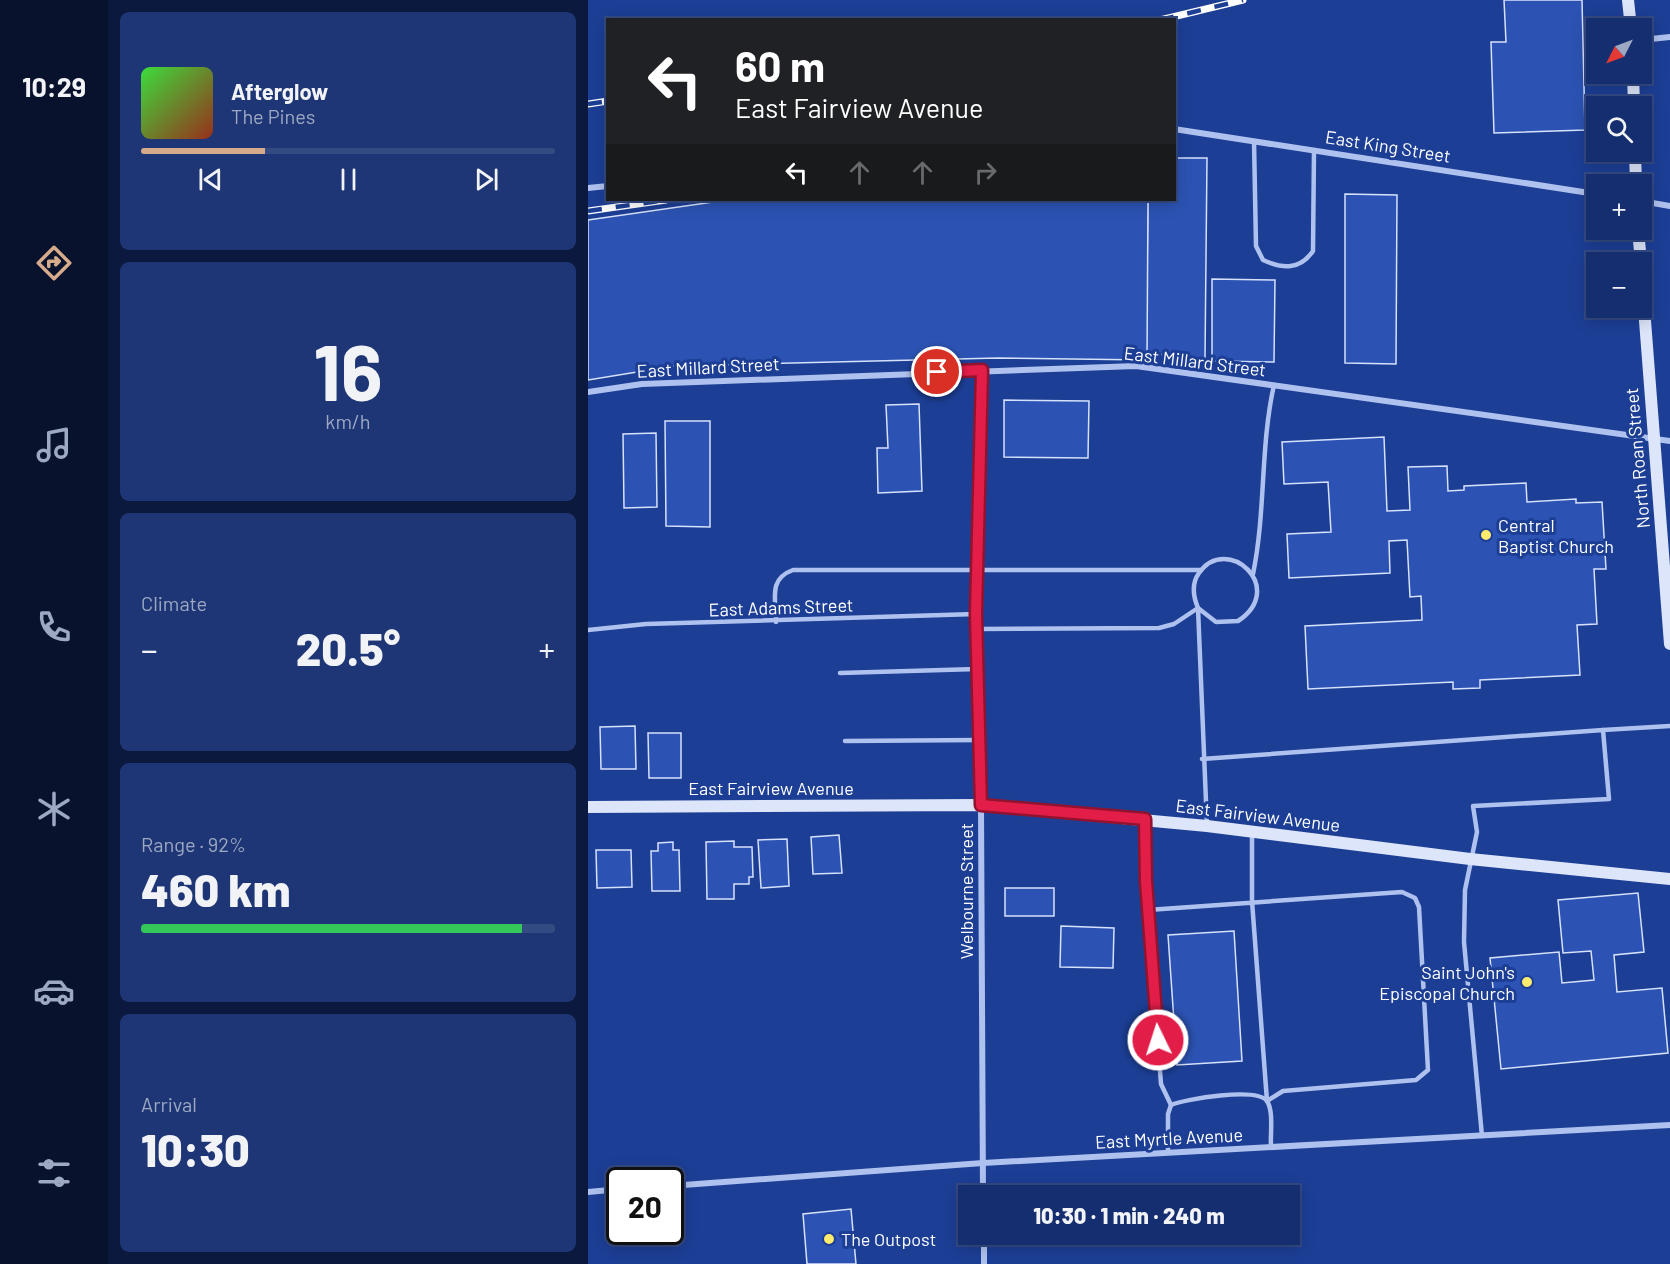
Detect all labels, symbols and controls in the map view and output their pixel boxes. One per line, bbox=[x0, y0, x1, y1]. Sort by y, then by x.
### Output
north arrow bbox=[1586, 18, 1652, 84]
map controls bbox=[1586, 18, 1652, 318]
text: 60 m bbox=[735, 40, 825, 90]
icon: left bbox=[636, 42, 714, 120]
text: 10:29 bbox=[22, 70, 86, 102]
text: Afterglow bbox=[231, 78, 328, 104]
text: East Fairview Avenue bbox=[735, 91, 983, 123]
button: search bbox=[1586, 96, 1652, 162]
text: The Pines bbox=[231, 104, 315, 128]
street label: East King Street bbox=[1324, 125, 1452, 167]
icon: left bbox=[780, 156, 813, 189]
icon: ahead bbox=[843, 156, 876, 189]
icon: ahead bbox=[906, 156, 939, 189]
icon: right bbox=[969, 156, 1002, 189]
icon: previous bbox=[194, 163, 227, 196]
icon: pause bbox=[332, 163, 365, 196]
icon: next bbox=[470, 163, 503, 196]
button: + bbox=[1586, 174, 1652, 240]
icon: directions bbox=[33, 242, 75, 284]
button: − bbox=[1586, 252, 1652, 318]
text: 16 bbox=[313, 323, 383, 417]
street label: East Millard Street bbox=[1123, 341, 1267, 381]
pin bbox=[911, 346, 962, 397]
street label: East Millard Street bbox=[636, 352, 780, 382]
icon: arrive bbox=[920, 355, 953, 388]
street label: North Roan Street bbox=[1620, 387, 1654, 529]
text: km/h bbox=[325, 409, 371, 433]
icon: music bbox=[33, 424, 75, 466]
place label: Central Baptist Church bbox=[1498, 514, 1614, 557]
marker: Central Baptist Church bbox=[1479, 528, 1493, 542]
text: Climate bbox=[141, 591, 207, 615]
street label: East Adams Street bbox=[708, 593, 854, 621]
icon: phone bbox=[33, 606, 75, 648]
text: 20.5° bbox=[296, 621, 400, 675]
text: − bbox=[141, 629, 158, 669]
text: + bbox=[539, 629, 555, 669]
street label: East Fairview Avenue bbox=[688, 777, 854, 799]
icon: climate bbox=[33, 788, 75, 830]
street label: East Fairview Avenue bbox=[1174, 794, 1342, 836]
street label: Welbourne Street bbox=[955, 823, 977, 959]
text: Range · 92% bbox=[141, 832, 246, 856]
text: 460 km bbox=[141, 862, 291, 916]
place label: Saint John's Episcopal Church bbox=[1379, 961, 1515, 1004]
icon: car bbox=[33, 970, 75, 1012]
marker: Saint John's Episcopal Church bbox=[1520, 975, 1534, 989]
position arrow bbox=[1126, 1008, 1190, 1072]
text: Arrival bbox=[141, 1092, 197, 1116]
text: 10:30 bbox=[141, 1122, 250, 1176]
street label: East Myrtle Avenue bbox=[1095, 1123, 1243, 1153]
icon: filters bbox=[33, 1152, 75, 1194]
speed limit sign: 20 bbox=[606, 1167, 684, 1245]
text: 10:30 · 1 min · 240 m bbox=[1033, 1202, 1225, 1228]
place label: The Outpost bbox=[841, 1228, 936, 1250]
marker: The Outpost bbox=[822, 1232, 836, 1246]

